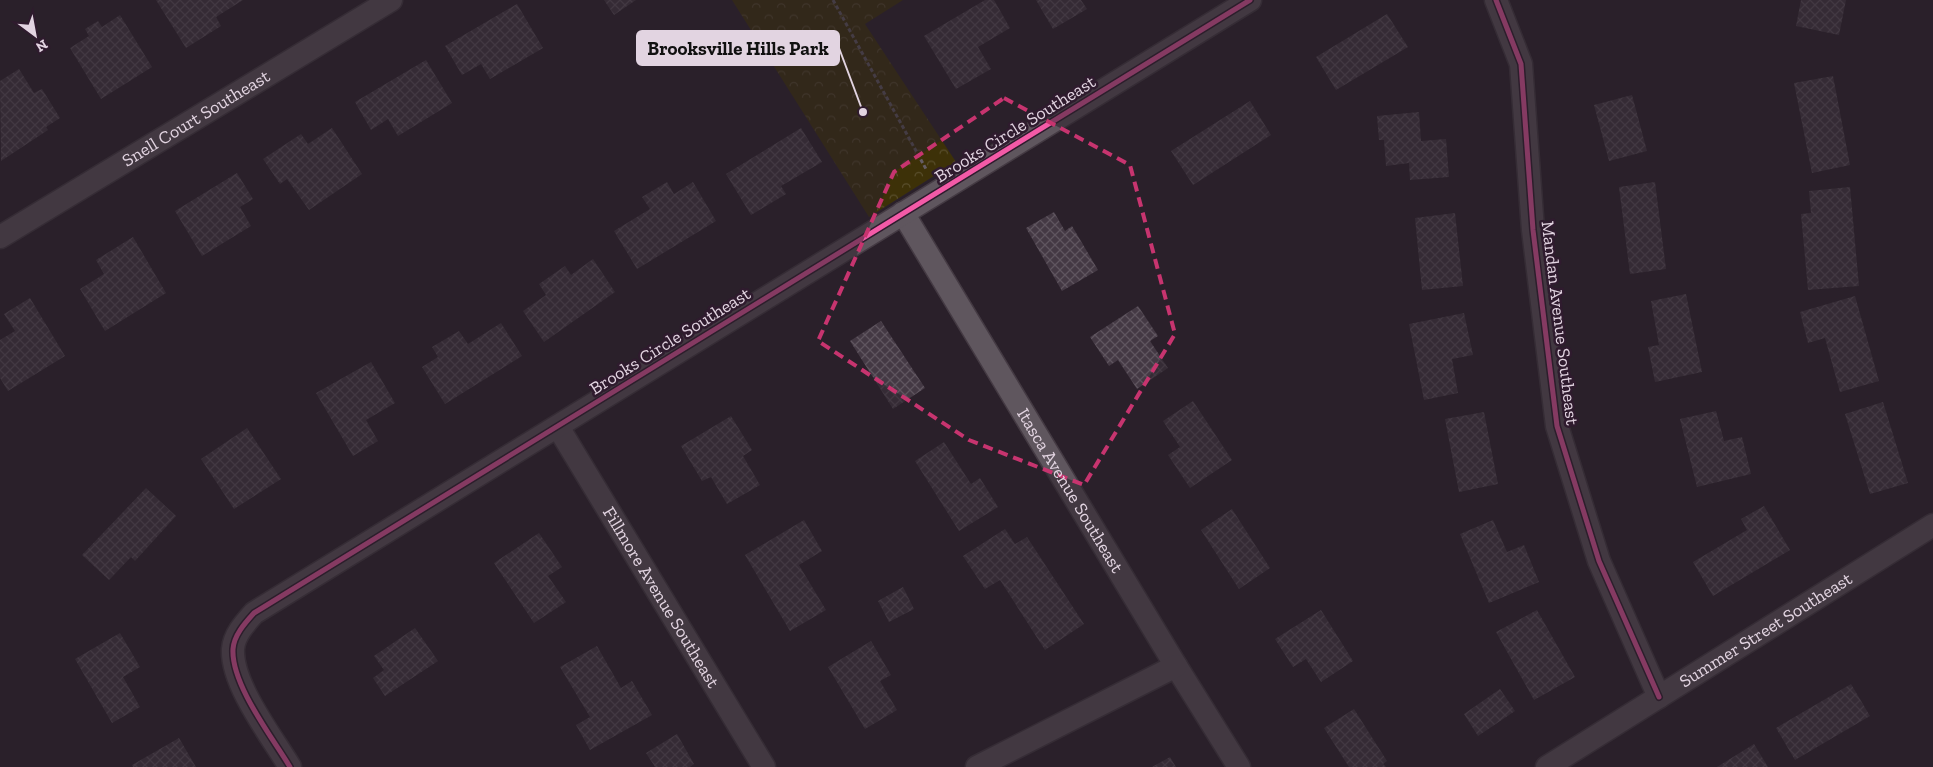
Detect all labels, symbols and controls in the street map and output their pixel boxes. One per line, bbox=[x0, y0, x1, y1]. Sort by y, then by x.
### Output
north arrow bbox=[10, 10, 60, 60]
callout: Brooksville Hills Park bbox=[637, 31, 839, 65]
text: N bbox=[32, 36, 51, 56]
text: Brooksville Hills Park bbox=[647, 37, 829, 60]
street label: Snell Court Southeast bbox=[118, 65, 274, 171]
street label: Brooks Circle Southeast bbox=[931, 70, 1100, 187]
street label: Mandan Avenue Southeast bbox=[1537, 220, 1583, 427]
street label: Brooks Circle Southeast bbox=[586, 282, 755, 399]
street label: Itasca Avenue Southeast bbox=[1012, 404, 1128, 577]
street label: Fillmore Avenue Southeast bbox=[598, 503, 725, 692]
street label: Summer Street Southeast bbox=[1675, 567, 1856, 692]

